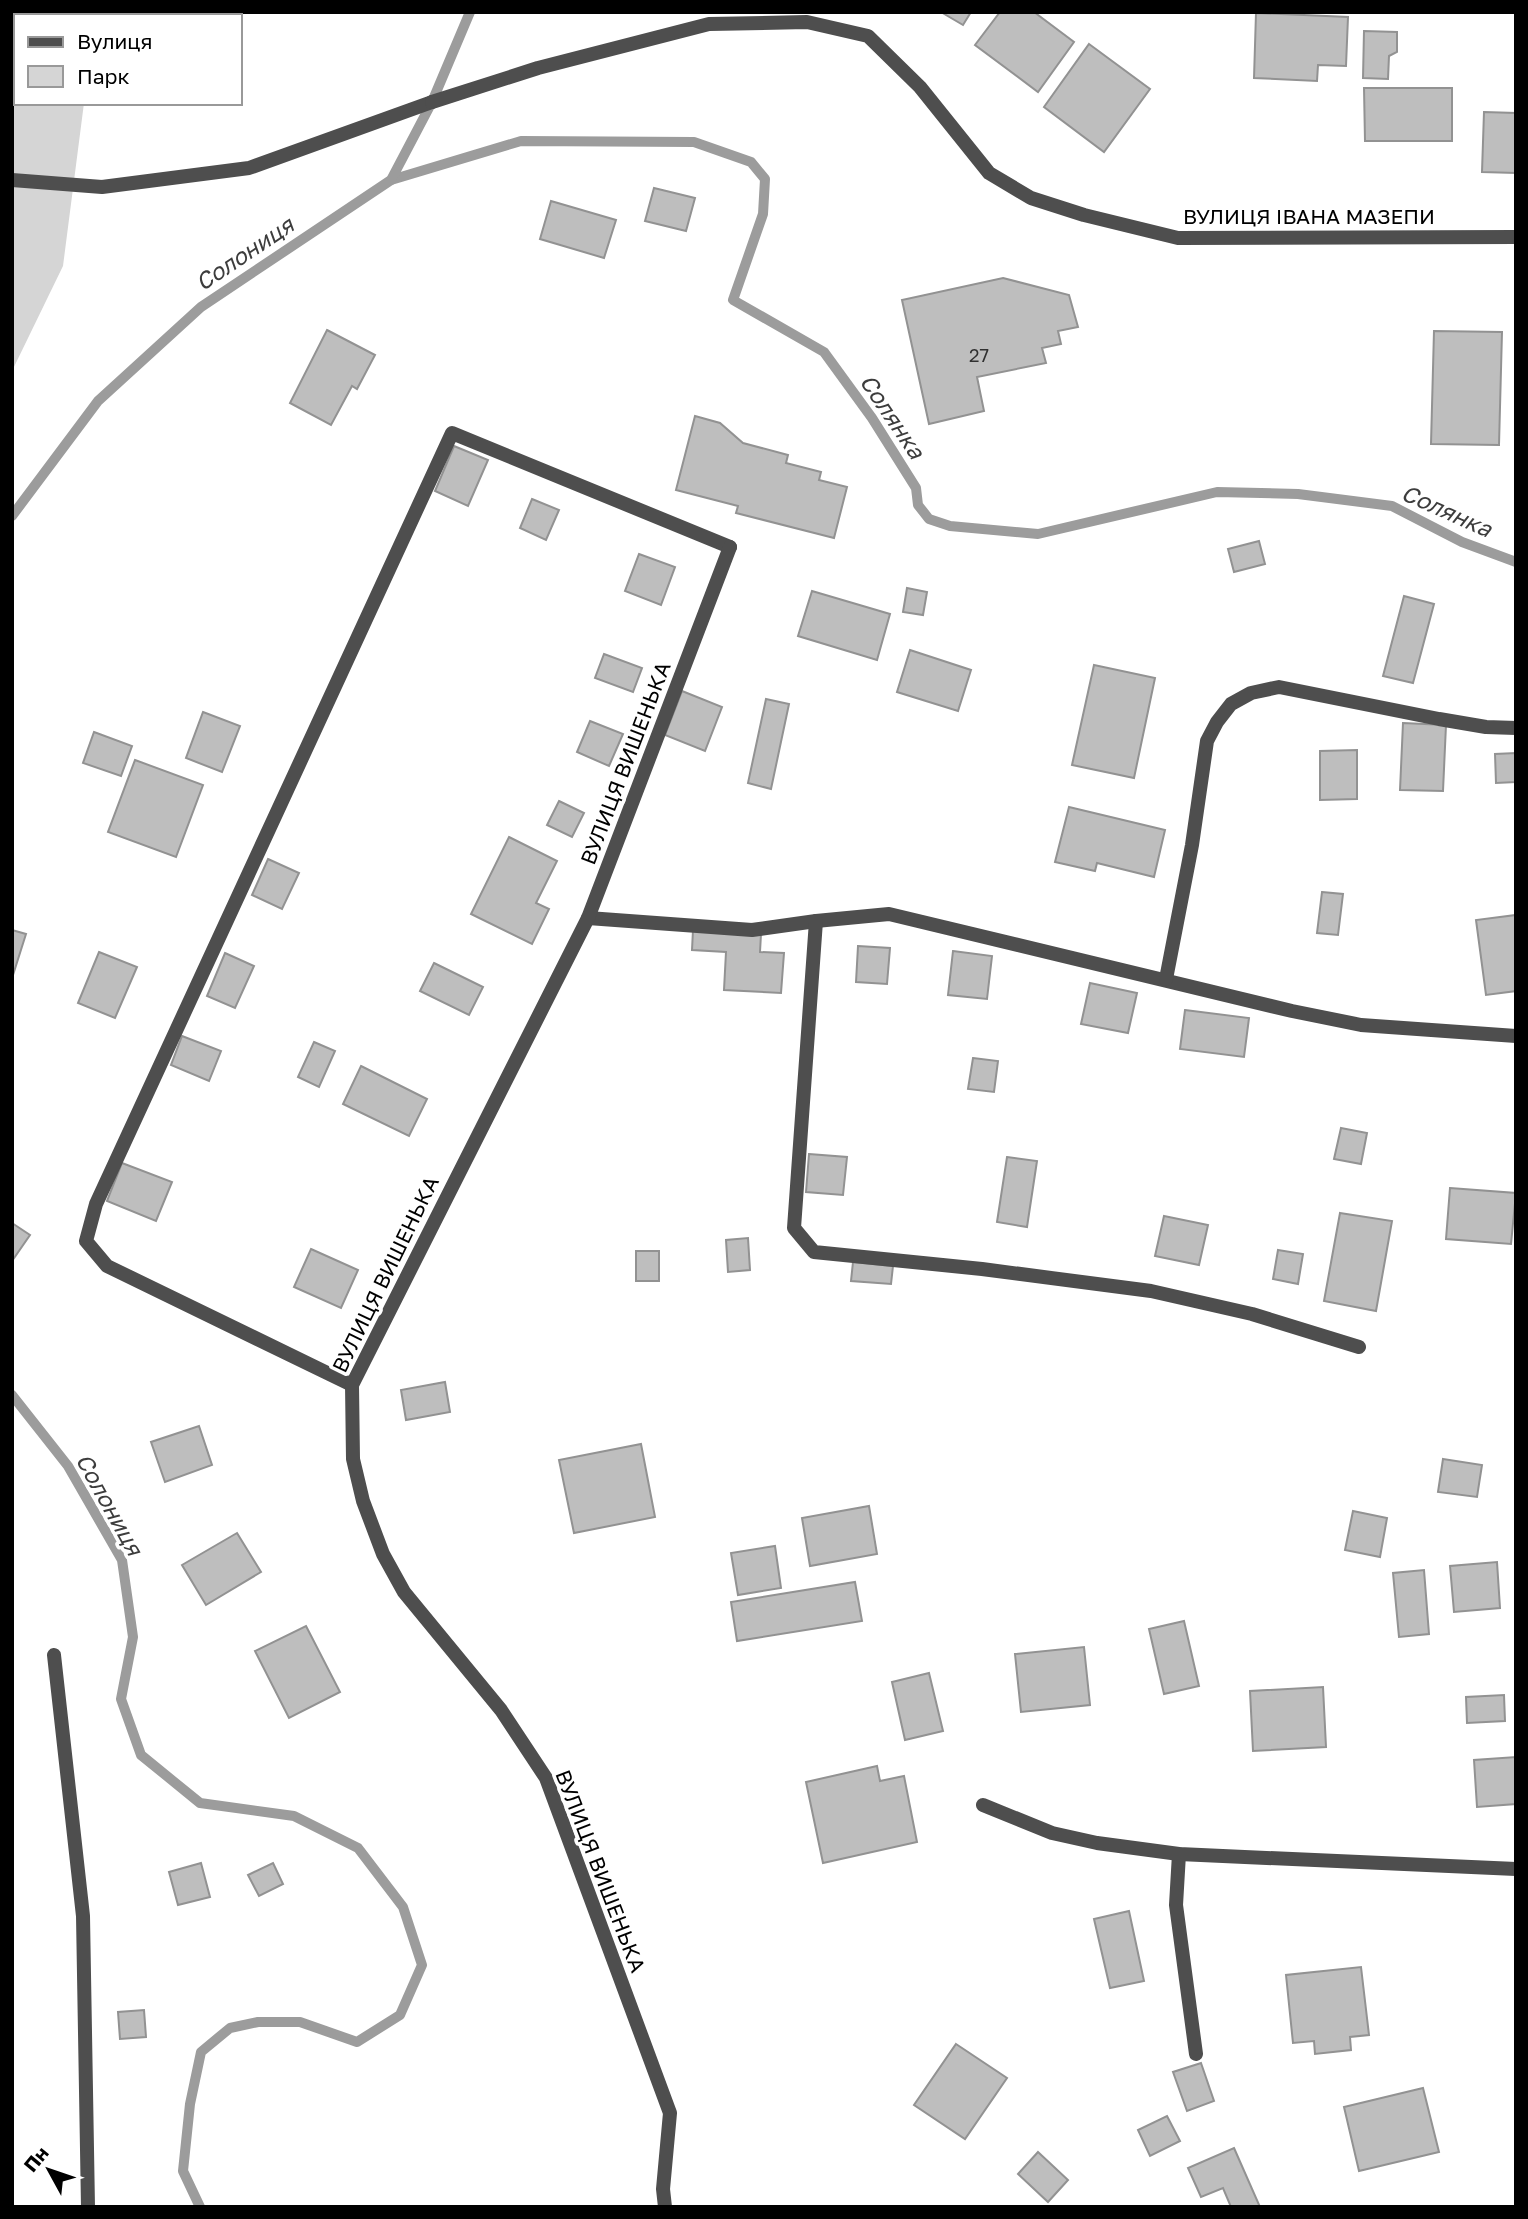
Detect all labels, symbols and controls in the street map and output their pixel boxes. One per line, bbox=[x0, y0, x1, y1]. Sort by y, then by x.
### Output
legend bbox=[14, 14, 242, 105]
text: Вулиця bbox=[77, 28, 153, 54]
text: Парк bbox=[77, 63, 130, 89]
street label: ВУЛИЦЯ ІВАНА МАЗЕПИ bbox=[1183, 203, 1435, 229]
water label: Солониця bbox=[190, 209, 300, 296]
house number: 27 bbox=[969, 344, 989, 366]
water label: Солянка bbox=[855, 368, 932, 464]
water label: Солянка bbox=[1398, 478, 1497, 543]
street label: ВУЛИЦЯ ВИШЕНЬКА bbox=[574, 658, 676, 868]
street label: ВУЛИЦЯ ВИШЕНЬКА bbox=[326, 1172, 444, 1376]
water label: Солониця bbox=[71, 1448, 150, 1561]
street label: ВУЛИЦЯ ВИШЕНЬКА bbox=[550, 1766, 652, 1976]
north arrow bbox=[14, 2135, 84, 2205]
text: Пн bbox=[18, 2141, 53, 2176]

